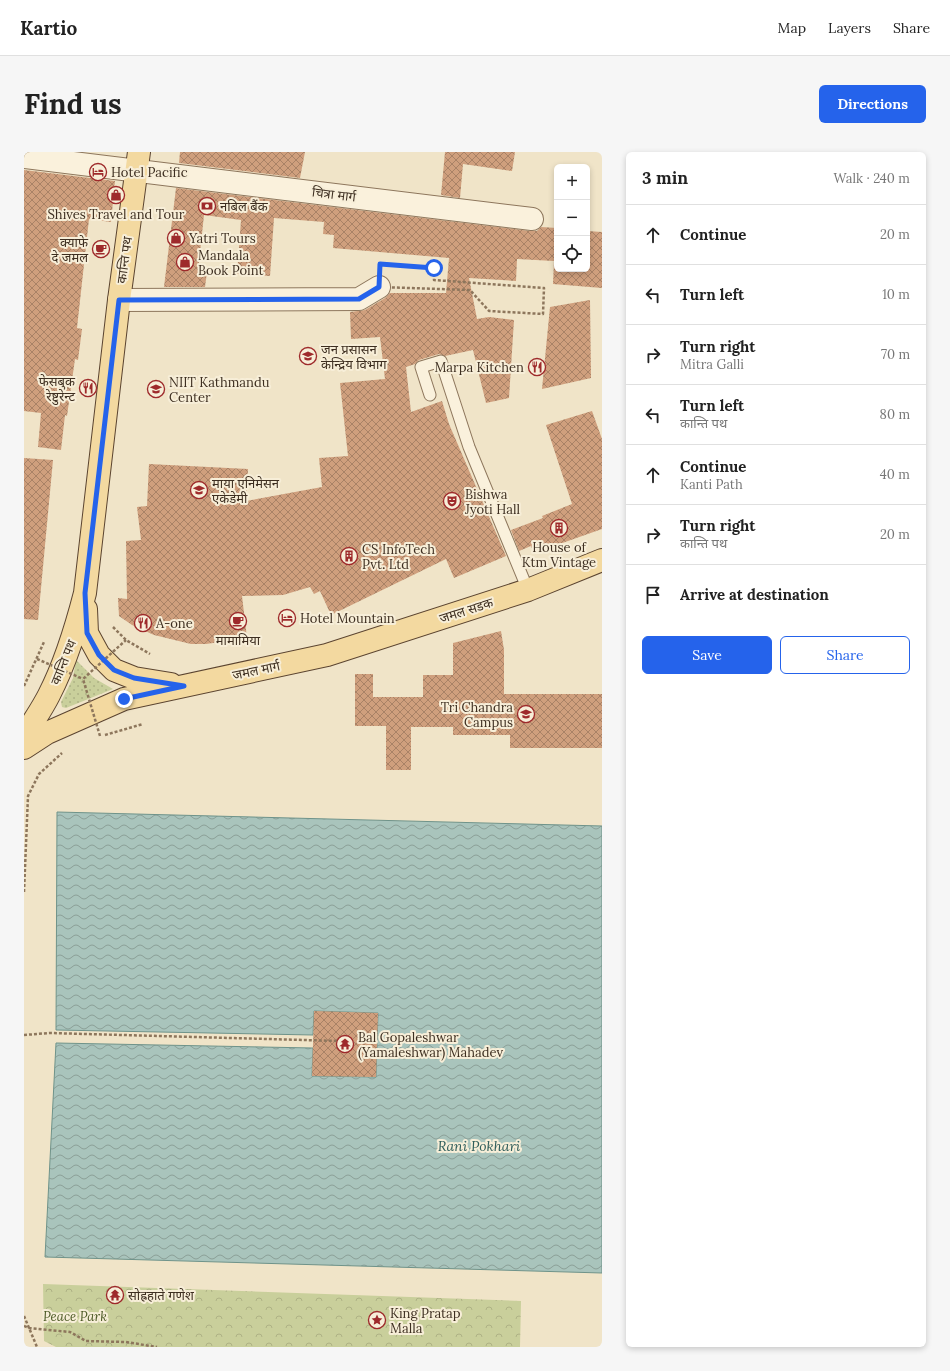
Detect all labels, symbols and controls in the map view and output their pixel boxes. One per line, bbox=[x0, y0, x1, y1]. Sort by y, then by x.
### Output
text: Kartio bbox=[20, 16, 77, 40]
text: Map bbox=[778, 19, 806, 37]
text: Layers bbox=[828, 19, 871, 37]
text: Share bbox=[893, 19, 930, 37]
button: Directions bbox=[819, 85, 926, 123]
text: Find us bbox=[24, 86, 122, 122]
hotel icon: Hotel Pacific bbox=[88, 162, 108, 182]
place label: Hotel Pacific bbox=[111, 164, 188, 181]
map controls bbox=[554, 164, 590, 272]
button: + bbox=[554, 164, 590, 200]
text: 3 min bbox=[642, 167, 688, 189]
text: Walk · 240 m bbox=[833, 170, 910, 187]
street label: चित्रा मार्ग bbox=[311, 183, 358, 206]
shop icon: Shives Travel and Tour bbox=[106, 185, 126, 205]
bank icon: नबिल बैंक bbox=[197, 196, 217, 216]
place label: नबिल बैंक bbox=[220, 198, 269, 215]
button: − bbox=[554, 200, 590, 236]
place label: Shives Travel and Tour bbox=[48, 206, 185, 223]
icon: ahead bbox=[642, 224, 664, 246]
text: Continue bbox=[680, 225, 746, 244]
text: 20 m bbox=[880, 226, 910, 243]
shop icon: Yatri Tours bbox=[166, 228, 186, 248]
place label: Yatri Tours bbox=[188, 230, 256, 247]
place label: क्याफे दे जमल bbox=[51, 234, 89, 266]
street label: कान्ति पथ bbox=[113, 235, 136, 285]
button: locate bbox=[554, 236, 590, 272]
cafe icon: क्याफे दे जमल bbox=[91, 239, 111, 259]
place label: Mandala Book Point bbox=[198, 247, 264, 279]
shop icon: Mandala Book Point bbox=[175, 252, 195, 272]
route start bbox=[425, 259, 443, 277]
icon: left bbox=[642, 284, 664, 306]
text: Turn left bbox=[680, 285, 744, 304]
text: 10 m bbox=[882, 286, 910, 303]
text: Turn right bbox=[680, 337, 756, 356]
place label: जन प्रसासन केन्द्रिय विभाग bbox=[321, 341, 387, 373]
icon: right bbox=[642, 344, 664, 366]
school or university icon: जन प्रसासन केन्द्रिय विभाग bbox=[298, 346, 318, 366]
text: 70 m bbox=[881, 346, 910, 363]
text: Mitra Galli bbox=[680, 356, 744, 373]
restaurant icon: Marpa Kitchen bbox=[527, 357, 547, 377]
place label: Marpa Kitchen bbox=[434, 359, 524, 376]
place label: फेसबुक रेष्टुरेन्ट bbox=[39, 373, 76, 405]
place label: NIIT Kathmandu Center bbox=[169, 374, 270, 406]
restaurant icon: फेसबुक रेष्टुरेन्ट bbox=[78, 378, 98, 398]
school or university icon: NIIT Kathmandu Center bbox=[146, 379, 166, 399]
text: Turn left bbox=[680, 396, 744, 415]
icon: left bbox=[642, 404, 664, 426]
text: 80 m bbox=[880, 406, 910, 423]
text: कान्ति पथ bbox=[680, 415, 727, 432]
text: Continue bbox=[680, 457, 746, 476]
icon: ahead bbox=[642, 464, 664, 486]
text: 40 m bbox=[880, 466, 910, 483]
place label: माया एनिमेसन एकेडेमी bbox=[212, 475, 280, 507]
text: Kanti Path bbox=[680, 476, 743, 493]
school or university icon: माया एनिमेसन एकेडेमी bbox=[189, 480, 209, 500]
place label: Bishwa Jyoti Hall bbox=[464, 486, 520, 518]
theatre icon: Bishwa Jyoti Hall bbox=[442, 491, 462, 511]
text: Turn right bbox=[680, 516, 756, 535]
building icon: House of Ktm Vintage bbox=[549, 518, 569, 538]
icon: right bbox=[642, 524, 664, 546]
text: 20 m bbox=[880, 526, 910, 543]
text: कान्ति पथ bbox=[680, 535, 727, 552]
place label: House of Ktm Vintage bbox=[522, 539, 596, 571]
place label: CS InfoTech Pvt. Ltd bbox=[362, 541, 435, 573]
building icon: CS InfoTech Pvt. Ltd bbox=[339, 546, 359, 566]
icon: arrive bbox=[642, 584, 664, 606]
text: Arrive at destination bbox=[680, 585, 829, 604]
street label: जमल सडक bbox=[437, 594, 496, 627]
hotel icon: Hotel Mountain bbox=[277, 608, 297, 628]
place label: Hotel Mountain bbox=[300, 610, 395, 627]
cafe icon: मामामिया bbox=[228, 611, 248, 631]
restaurant icon: A-one bbox=[133, 613, 153, 633]
place label: A-one bbox=[155, 615, 193, 632]
place label: मामामिया bbox=[216, 632, 261, 649]
street label: कान्ति पथ bbox=[47, 636, 80, 687]
button: Save bbox=[642, 636, 772, 674]
button: Share bbox=[780, 636, 910, 674]
street label: जमल मार्ग bbox=[231, 657, 282, 684]
route end bbox=[115, 690, 133, 708]
place label: Tri Chandra Campus bbox=[441, 699, 513, 731]
school or university icon: Tri Chandra Campus bbox=[516, 704, 536, 724]
place label: Bal Gopaleshwar (Yamaleshwar) Mahadev bbox=[358, 1029, 504, 1061]
temple icon: Bal Gopaleshwar (Yamaleshwar) Mahadev bbox=[335, 1034, 355, 1054]
water label: Rani Pokhari bbox=[438, 1137, 521, 1155]
temple icon: सोह्रहाते गणेश bbox=[105, 1285, 125, 1305]
place label: सोह्रहाते गणेश bbox=[128, 1287, 195, 1304]
place label: King Pratap Malla bbox=[390, 1305, 461, 1337]
park label: Peace Park bbox=[43, 1308, 107, 1325]
place icon: King Pratap Malla bbox=[367, 1310, 387, 1330]

